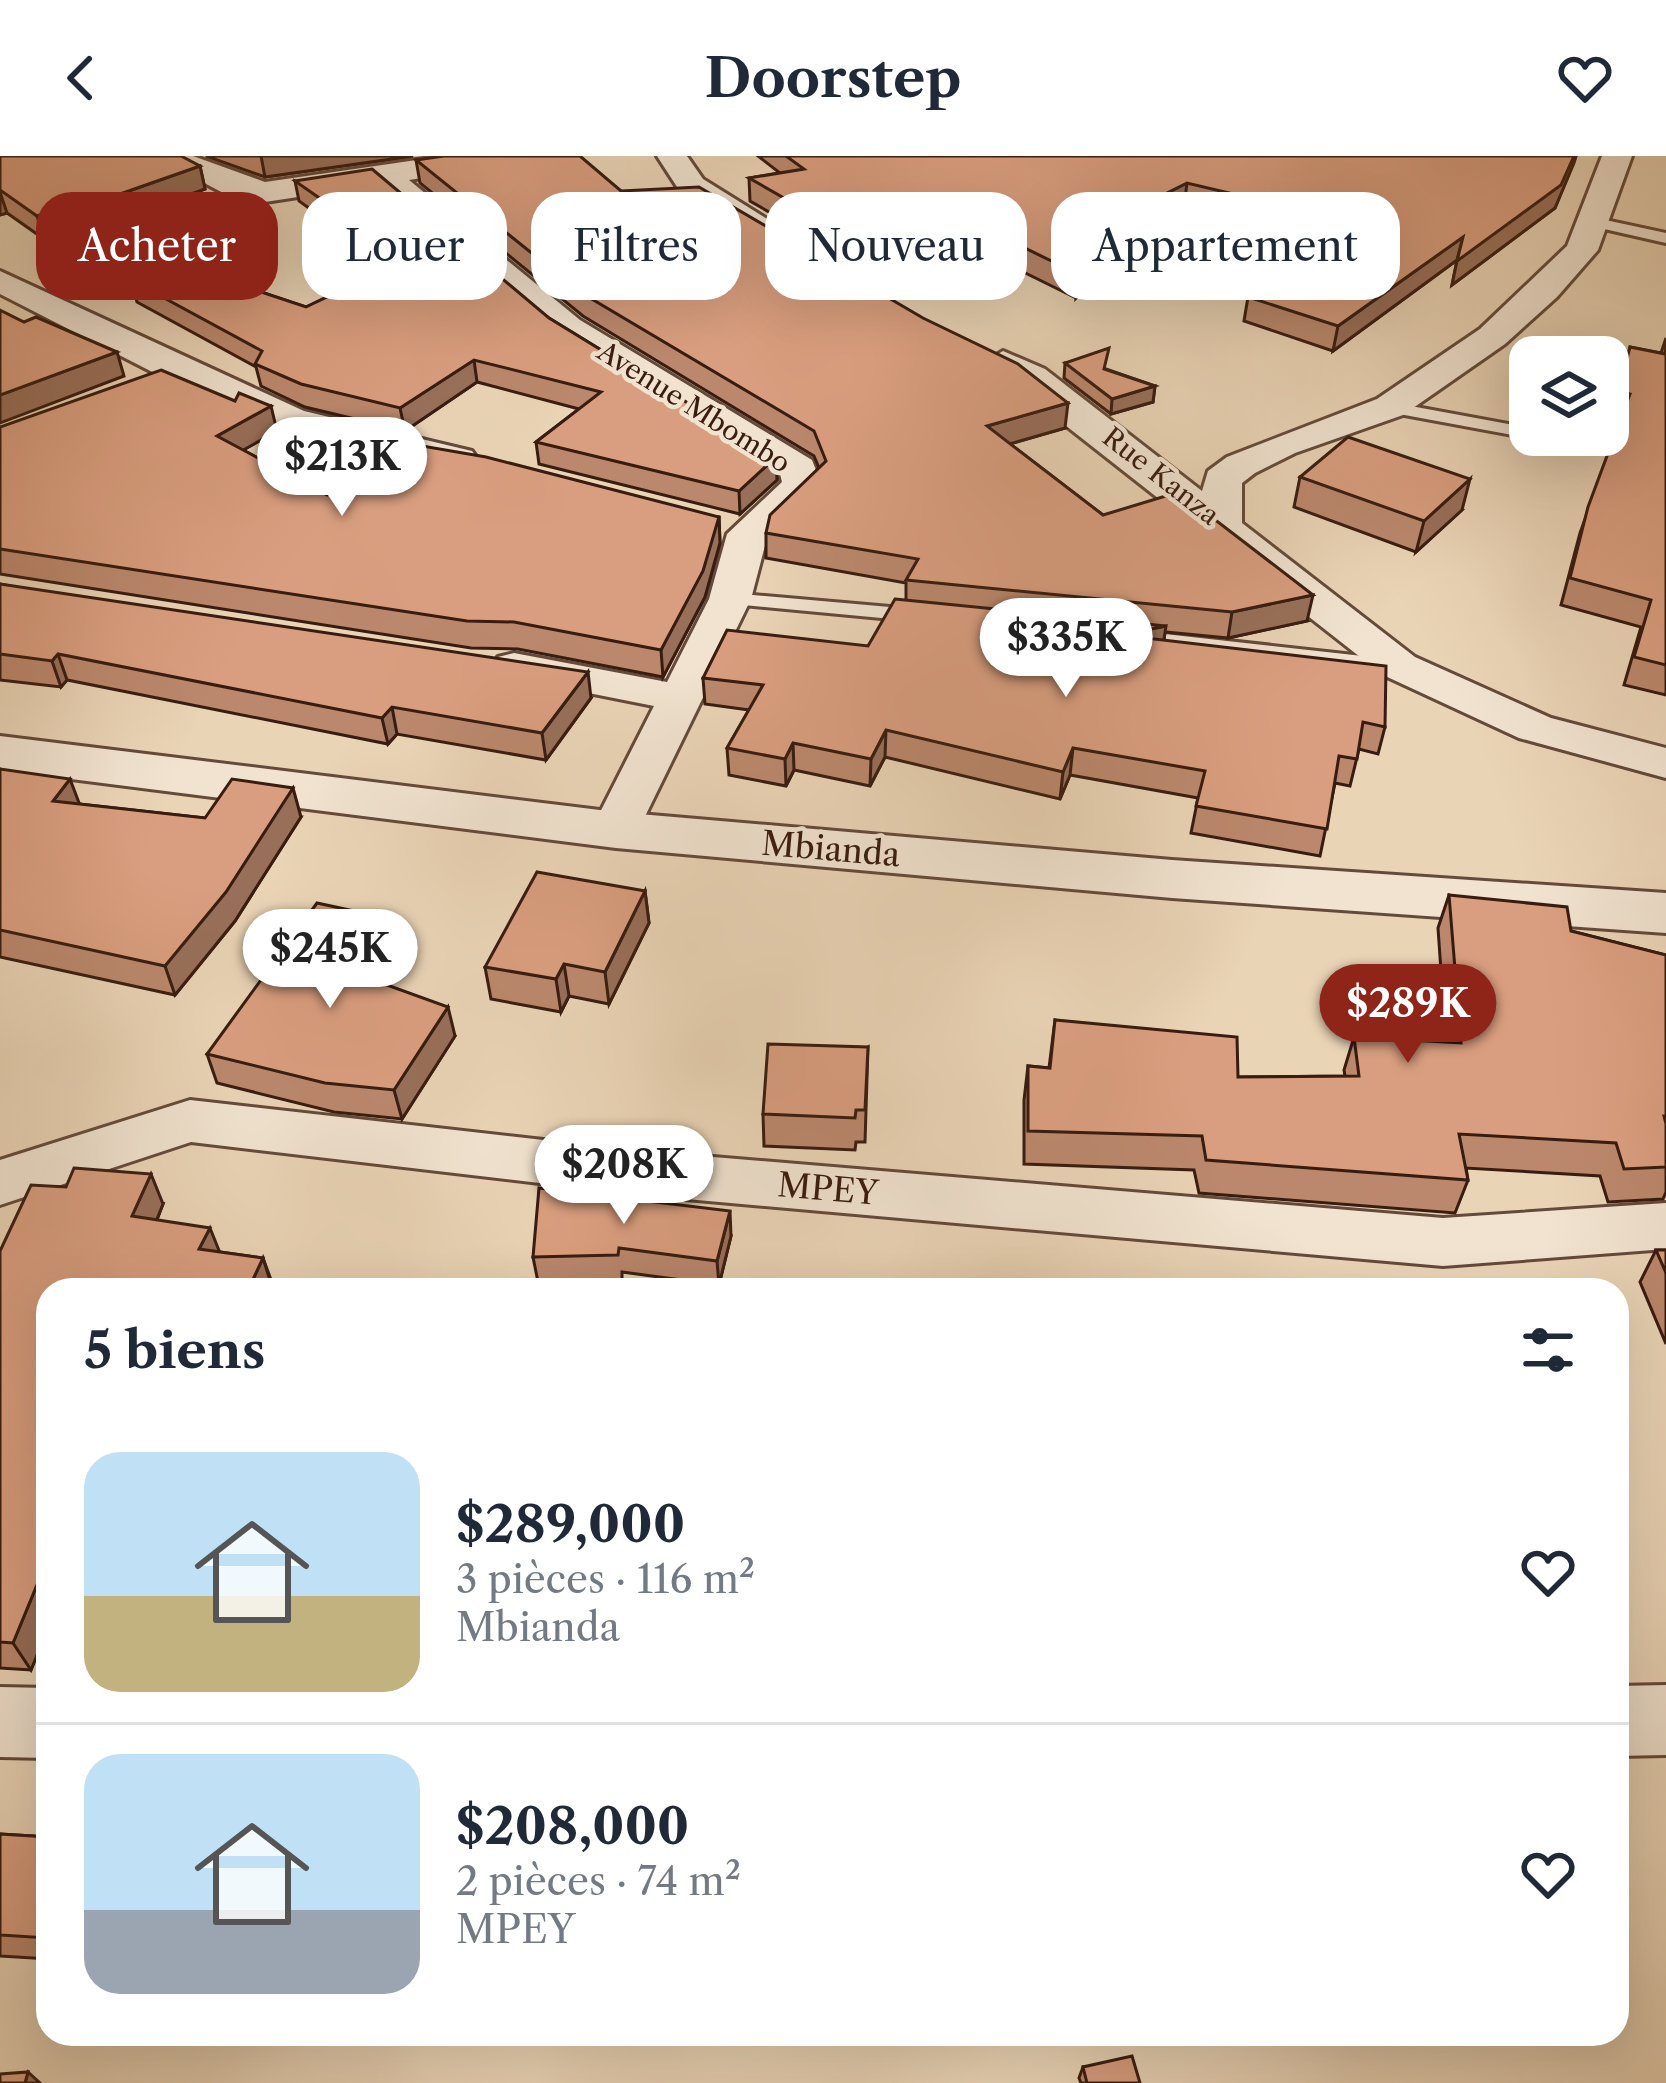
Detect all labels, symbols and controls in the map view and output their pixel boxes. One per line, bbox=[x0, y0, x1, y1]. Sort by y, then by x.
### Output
icon: back bbox=[48, 45, 114, 111]
text: Doorstep bbox=[705, 45, 961, 111]
icon: heart bbox=[1552, 45, 1618, 111]
chip: Acheter bbox=[36, 192, 278, 300]
chip: Louer bbox=[302, 192, 507, 300]
chip: Filtres bbox=[531, 192, 741, 300]
chip: Nouveau bbox=[765, 192, 1027, 300]
chip: Appartement bbox=[1051, 192, 1400, 300]
street label: Avenue Mbombo bbox=[591, 334, 797, 480]
map controls bbox=[1509, 336, 1629, 456]
button: layers bbox=[1509, 336, 1629, 456]
pin: $213K bbox=[258, 417, 426, 519]
street label: Rue Kanza bbox=[1096, 420, 1227, 532]
text: $213K bbox=[284, 432, 400, 480]
pin: $335K bbox=[982, 598, 1150, 700]
text: $335K bbox=[1007, 613, 1125, 661]
street label: Mbianda bbox=[760, 823, 903, 876]
pin: $245K bbox=[246, 909, 414, 1011]
text: $245K bbox=[270, 924, 390, 972]
pin: $289K bbox=[1324, 964, 1492, 1066]
text: $289K bbox=[1346, 979, 1470, 1027]
pin: $208K bbox=[540, 1125, 708, 1227]
text: $208K bbox=[562, 1140, 686, 1188]
street label: MPEY bbox=[776, 1164, 881, 1214]
icon: filters bbox=[1515, 1317, 1581, 1383]
text: 5 biens bbox=[84, 1319, 265, 1381]
text: $289,000 bbox=[456, 1493, 685, 1555]
icon: home bbox=[180, 1500, 324, 1644]
icon: heart bbox=[1515, 1539, 1581, 1605]
text: 3 pièces · 116 m² bbox=[456, 1555, 755, 1603]
text: Mbianda bbox=[456, 1603, 620, 1651]
text: $208,000 bbox=[456, 1795, 689, 1857]
icon: home bbox=[180, 1802, 324, 1946]
icon: heart bbox=[1515, 1841, 1581, 1907]
text: 2 pièces · 74 m² bbox=[456, 1857, 741, 1905]
text: MPEY bbox=[456, 1905, 575, 1953]

